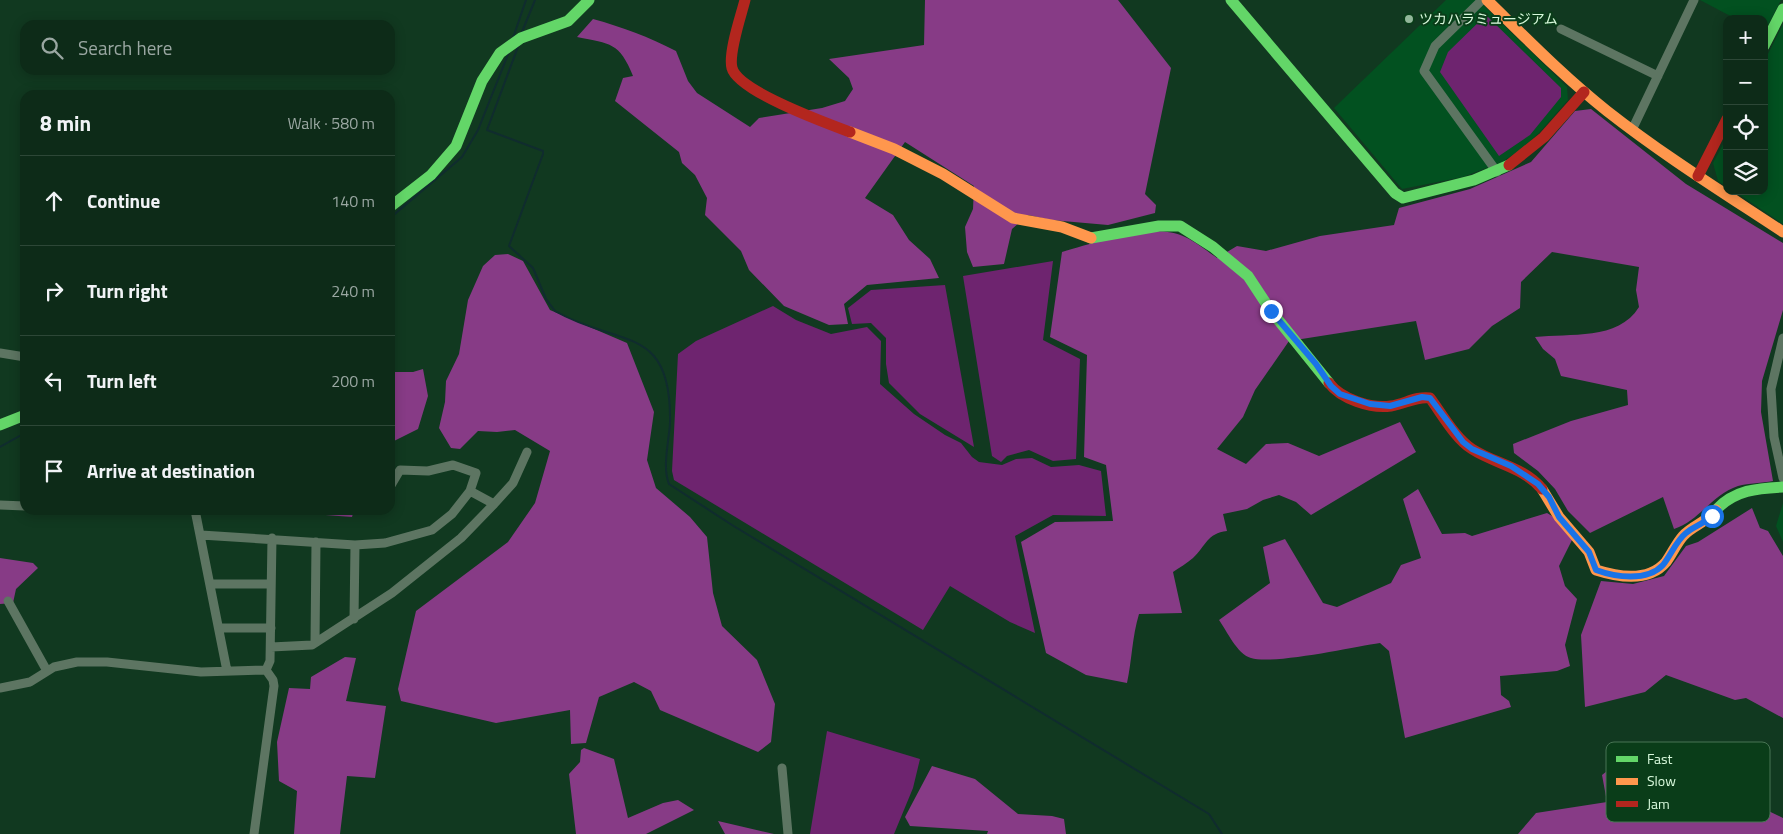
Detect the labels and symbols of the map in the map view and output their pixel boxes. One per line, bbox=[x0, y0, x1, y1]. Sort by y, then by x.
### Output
place label: ツカハラミュージアム bbox=[1419, 8, 1558, 29]
marker: ツカハラミュージアム bbox=[1403, 13, 1415, 25]
route end bbox=[1260, 300, 1283, 323]
route start bbox=[1701, 505, 1724, 528]
legend bbox=[1606, 742, 1770, 822]
text: Fast bbox=[1647, 748, 1672, 769]
text: Slow bbox=[1647, 770, 1676, 791]
text: Jam bbox=[1647, 793, 1670, 814]

